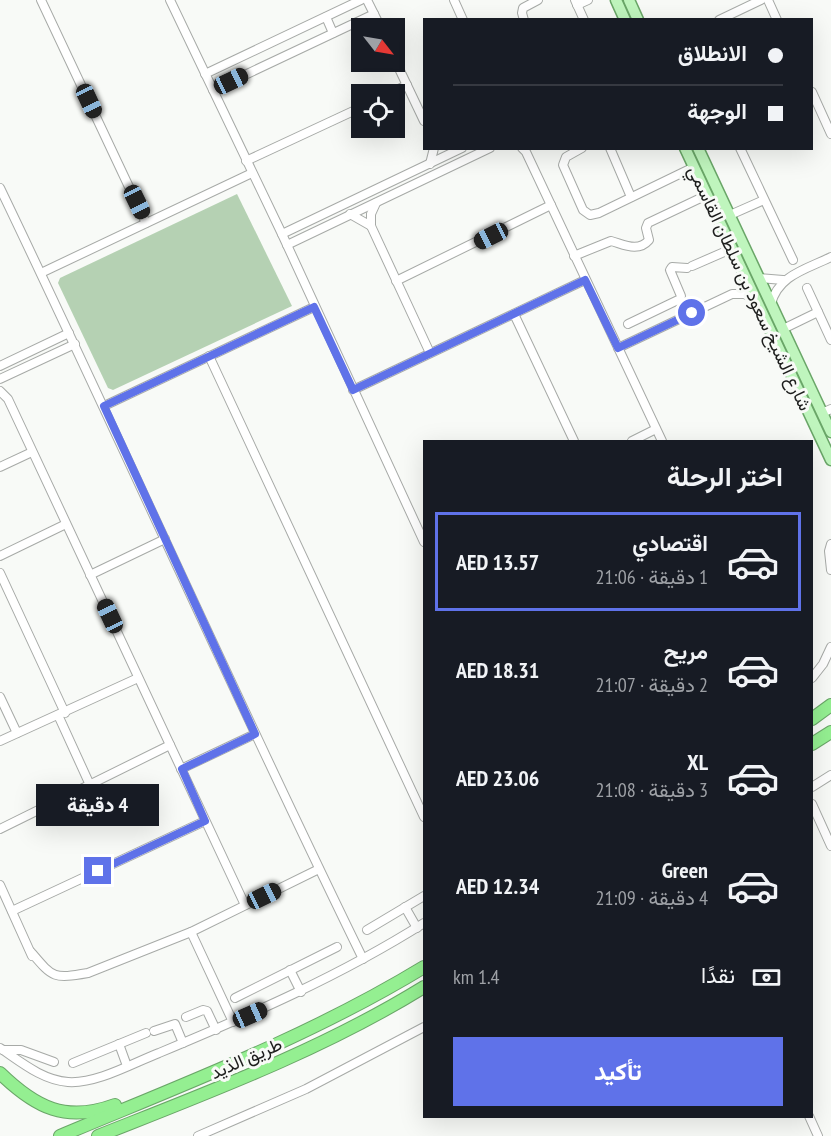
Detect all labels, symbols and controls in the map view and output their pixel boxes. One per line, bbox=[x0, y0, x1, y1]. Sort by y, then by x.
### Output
north arrow bbox=[351, 18, 405, 72]
map controls bbox=[351, 18, 405, 138]
text: الانطلاق bbox=[678, 39, 747, 67]
car bbox=[211, 65, 251, 97]
car bbox=[73, 81, 105, 121]
button: locate bbox=[351, 84, 405, 138]
text: الوجهة bbox=[687, 97, 747, 125]
street label: شارع الشيخ سعود بن سلطان القاسمي bbox=[679, 162, 817, 416]
car bbox=[121, 182, 153, 222]
car bbox=[471, 220, 511, 252]
route start bbox=[678, 299, 705, 326]
text: اختر الرحلة bbox=[667, 459, 783, 493]
text: اقتصادي bbox=[632, 529, 708, 557]
icon: car bbox=[726, 535, 780, 589]
text: AED 13.57 bbox=[456, 548, 539, 576]
text: 1 دقيقة · 21:06 bbox=[596, 564, 708, 590]
car bbox=[94, 596, 126, 636]
text: مريح bbox=[664, 637, 708, 665]
icon: car bbox=[726, 643, 780, 697]
text: AED 18.31 bbox=[456, 656, 539, 684]
text: 2 دقيقة · 21:07 bbox=[596, 672, 708, 698]
text: XL bbox=[687, 748, 708, 776]
icon: car bbox=[726, 751, 780, 805]
text: AED 23.06 bbox=[456, 764, 539, 792]
text: 3 دقيقة · 21:08 bbox=[596, 777, 708, 803]
callout: 4 دقيقة bbox=[36, 784, 160, 826]
text: 4 دقيقة bbox=[67, 792, 128, 818]
text: Green bbox=[662, 856, 708, 884]
route end bbox=[84, 857, 111, 884]
icon: car bbox=[726, 859, 780, 913]
text: AED 12.34 bbox=[456, 872, 539, 900]
car bbox=[244, 880, 284, 912]
text: 4 دقيقة · 21:09 bbox=[596, 885, 708, 911]
text: نقدًا bbox=[701, 961, 735, 989]
icon: cash bbox=[750, 961, 783, 994]
text: 1.4 km bbox=[453, 964, 500, 990]
car bbox=[230, 999, 270, 1031]
street label: طريق الذيد bbox=[207, 1032, 285, 1084]
button: تأكيد bbox=[453, 1037, 783, 1106]

